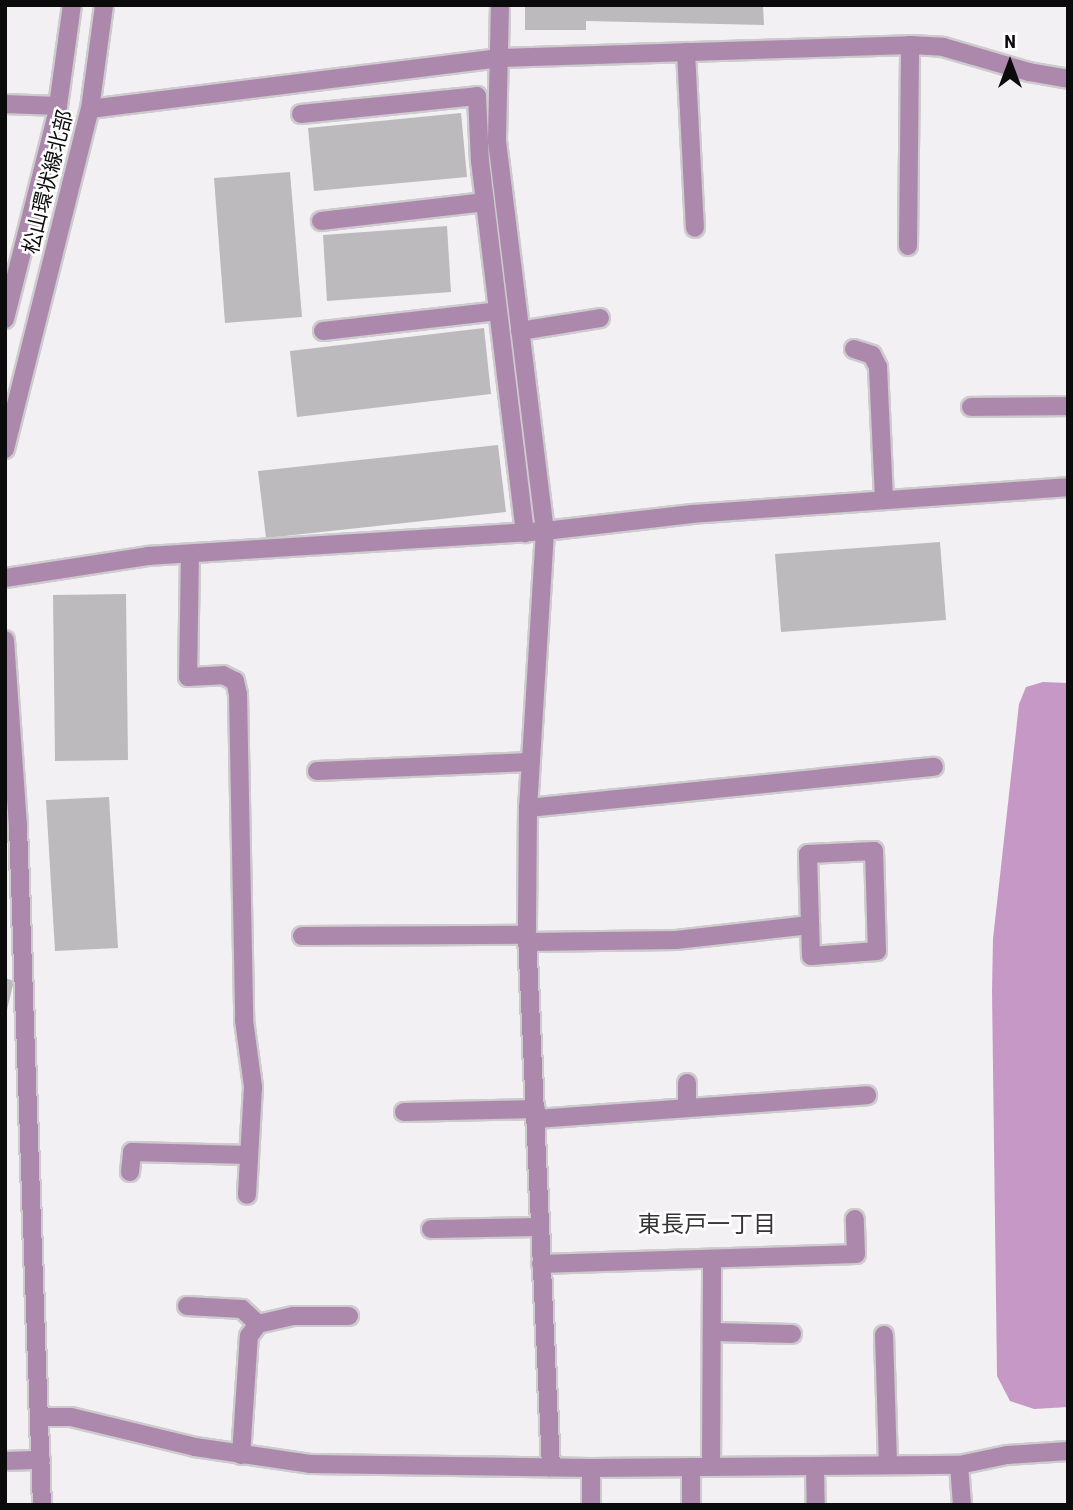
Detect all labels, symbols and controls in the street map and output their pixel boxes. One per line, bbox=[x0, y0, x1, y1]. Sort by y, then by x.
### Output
north arrow bbox=[975, 28, 1045, 98]
text: N bbox=[1004, 30, 1016, 53]
street label: 松山環状線北部 bbox=[18, 108, 78, 256]
district label: 東長戸一丁目 bbox=[638, 1211, 776, 1239]

